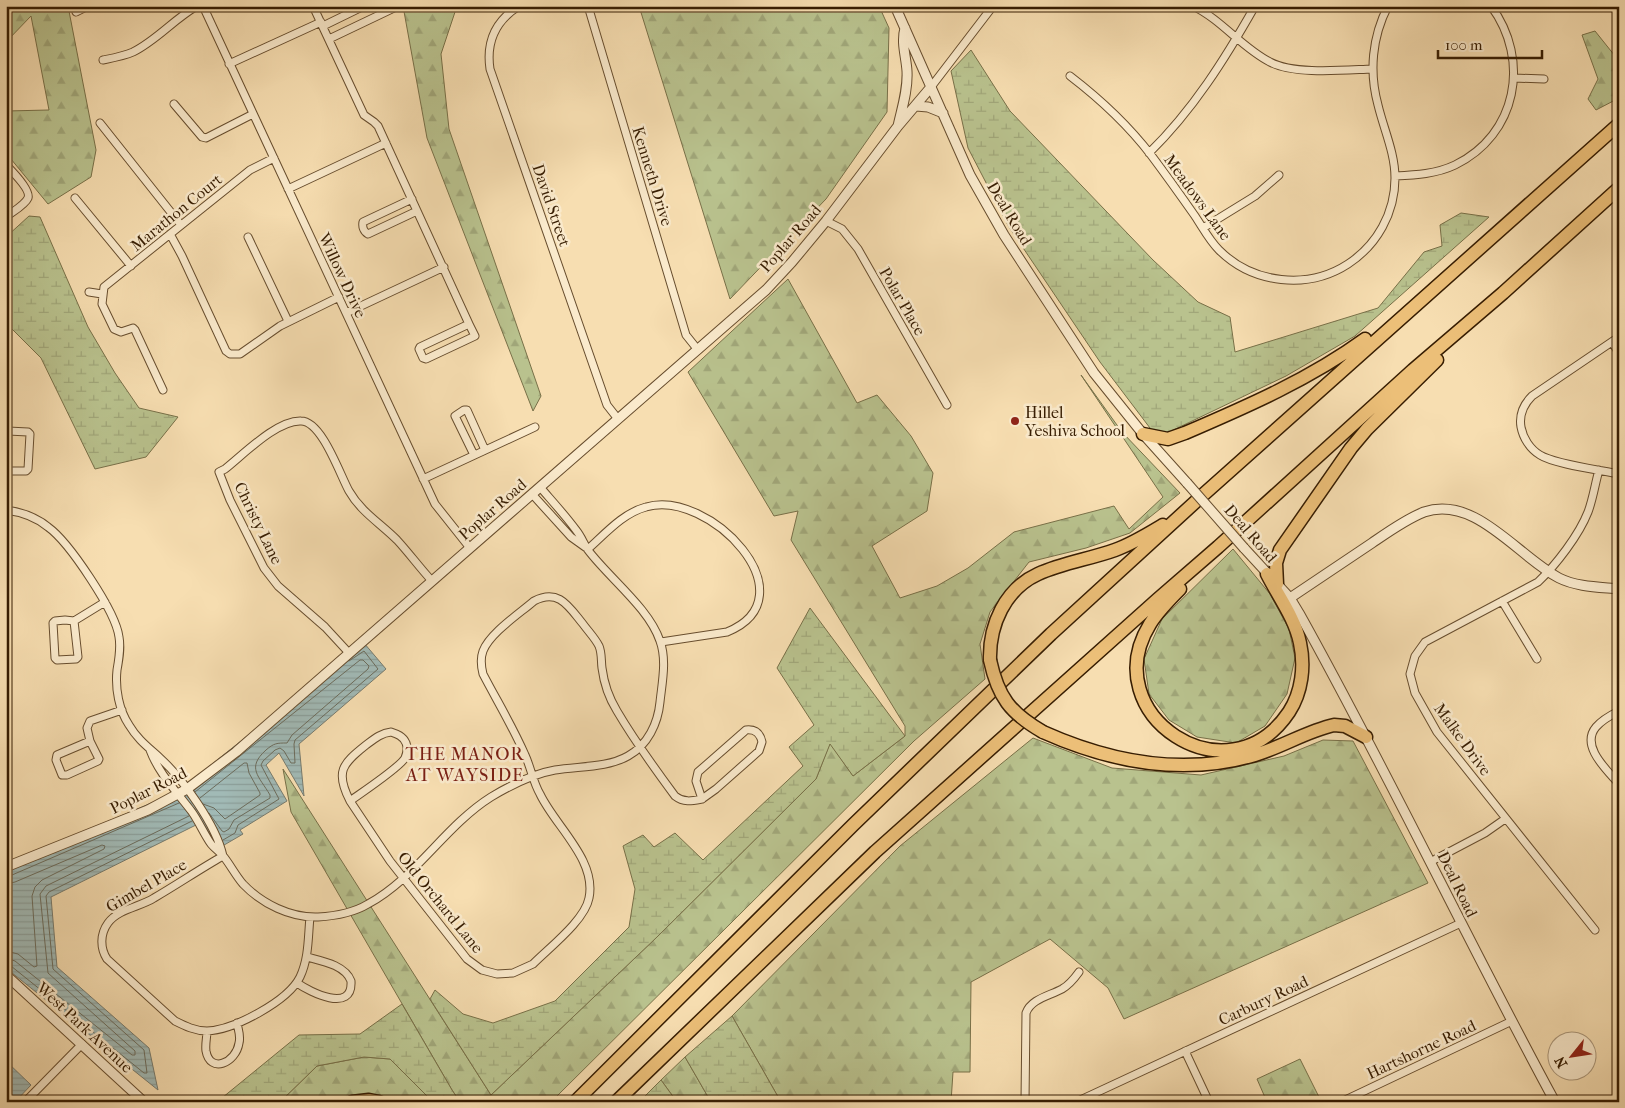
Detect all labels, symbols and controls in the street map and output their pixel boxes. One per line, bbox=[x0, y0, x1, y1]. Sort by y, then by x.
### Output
scale bar bbox=[1438, 28, 1541, 60]
text: 100 m bbox=[1445, 36, 1483, 54]
street label: Kenneth Drive bbox=[628, 124, 677, 228]
street label: Meadows Lane bbox=[1160, 151, 1235, 244]
street label: David Street bbox=[528, 161, 575, 249]
street label: Marathon Court bbox=[127, 170, 226, 255]
street label: Deal Road bbox=[983, 178, 1036, 249]
street label: Poplar Road bbox=[756, 200, 825, 276]
street label: Willow Drive bbox=[314, 229, 370, 321]
street label: Polar Place bbox=[875, 264, 930, 339]
place label: Hillel Yeshiva School bbox=[1024, 403, 1126, 440]
marker: Hillel Yeshiva School bbox=[1009, 415, 1021, 427]
street label: Poplar Road bbox=[455, 475, 530, 544]
street label: Christy Lane bbox=[230, 479, 287, 567]
street label: Deal Road bbox=[1220, 500, 1281, 567]
street label: Malke Drive bbox=[1430, 699, 1495, 779]
district label: THE MANOR AT WAYSIDE bbox=[405, 744, 524, 786]
street label: Poplar Road bbox=[107, 763, 190, 818]
street label: Old Orchard Lane bbox=[394, 848, 487, 957]
street label: Deal Road bbox=[1433, 848, 1482, 921]
street label: Gimbel Place bbox=[103, 855, 190, 916]
street label: Carbury Road bbox=[1215, 971, 1311, 1029]
street label: West Park Avenue bbox=[32, 977, 137, 1077]
street label: Hartshorne Road bbox=[1364, 1016, 1479, 1083]
north arrow bbox=[1548, 1030, 1598, 1080]
text: N bbox=[1551, 1053, 1571, 1071]

